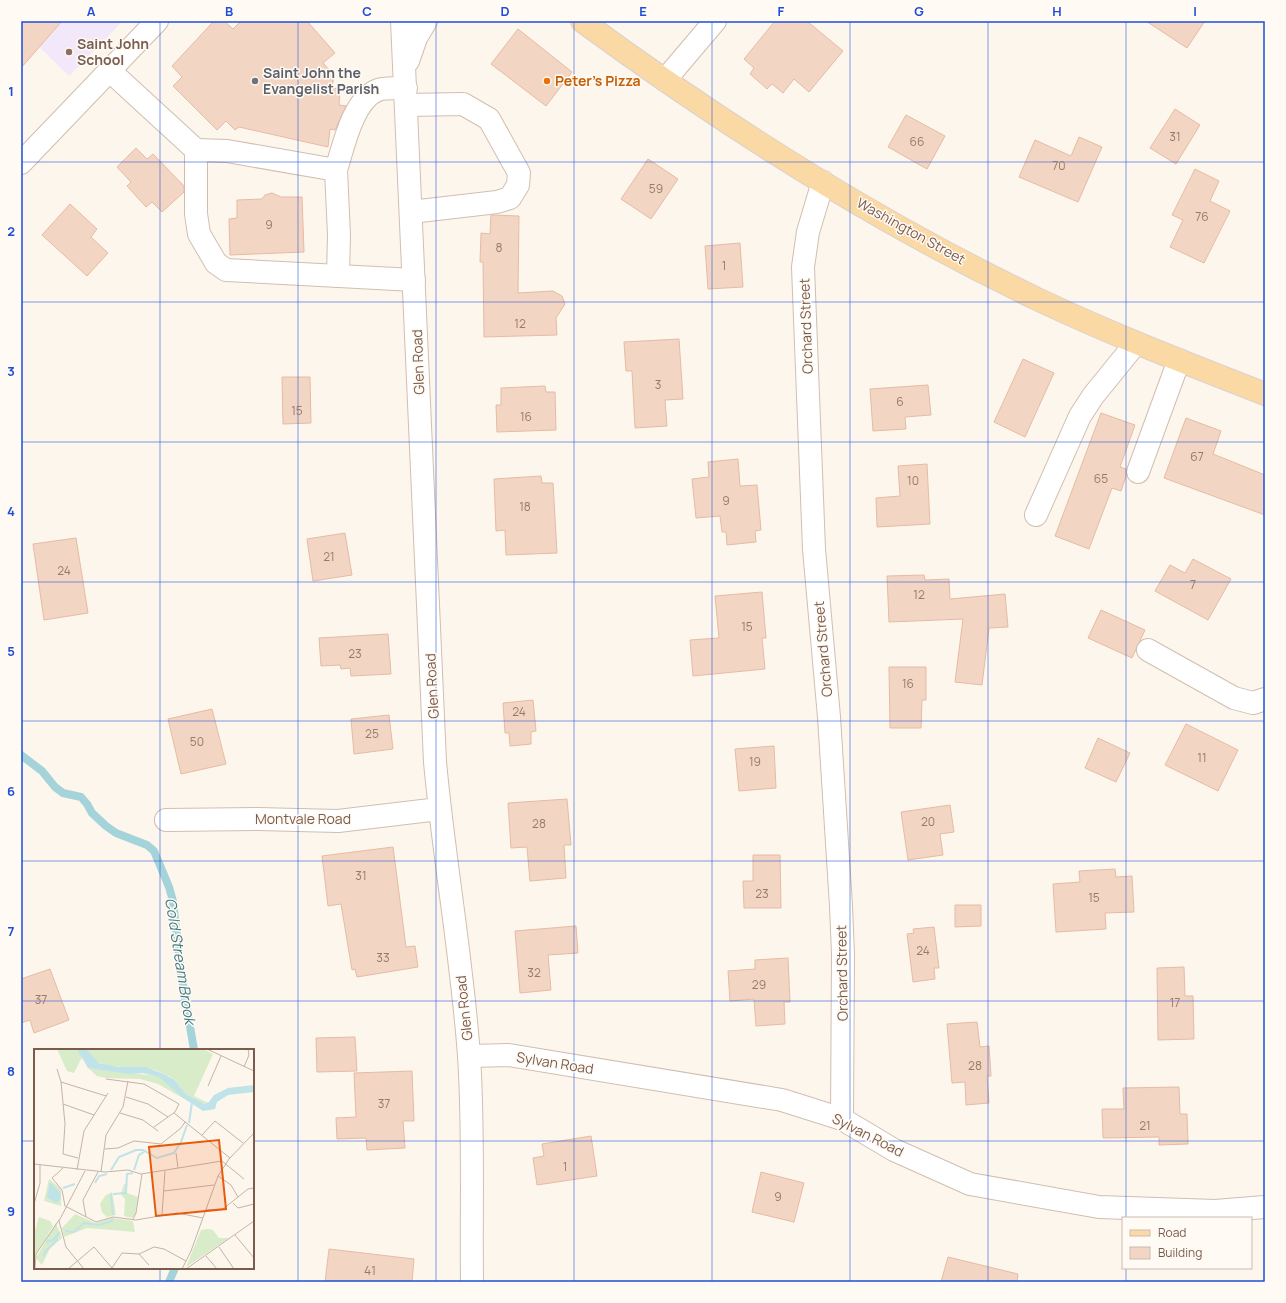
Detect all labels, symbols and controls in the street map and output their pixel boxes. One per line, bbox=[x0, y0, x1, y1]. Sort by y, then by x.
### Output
text: A bbox=[87, 2, 96, 20]
text: B bbox=[225, 2, 233, 20]
text: C bbox=[362, 2, 372, 20]
text: D bbox=[500, 2, 510, 20]
text: E bbox=[639, 2, 647, 20]
text: F bbox=[778, 2, 785, 20]
text: G bbox=[914, 2, 924, 20]
text: H bbox=[1052, 2, 1062, 20]
text: I bbox=[1193, 2, 1197, 20]
place label: Saint John School bbox=[77, 34, 149, 69]
marker: Saint John School bbox=[64, 47, 74, 57]
place label: Saint John the Evangelist Parish bbox=[263, 63, 379, 98]
place label: Peter's Pizza bbox=[555, 71, 641, 90]
marker: Saint John the Evangelist Parish bbox=[250, 76, 260, 86]
marker: Peter's Pizza bbox=[542, 76, 552, 86]
text: 1 bbox=[8, 82, 14, 100]
house number: 31 bbox=[1169, 128, 1181, 145]
house number: 66 bbox=[910, 133, 924, 150]
house number: 70 bbox=[1052, 157, 1066, 174]
house number: 59 bbox=[649, 180, 663, 197]
street label: Washington Street bbox=[853, 193, 969, 269]
house number: 76 bbox=[1195, 208, 1209, 225]
house number: 9 bbox=[265, 216, 273, 233]
text: 2 bbox=[7, 222, 15, 240]
house number: 8 bbox=[496, 239, 503, 256]
house number: 1 bbox=[722, 257, 726, 274]
street label: Orchard Street bbox=[794, 277, 817, 374]
house number: 12 bbox=[514, 315, 526, 332]
street label: Glen Road bbox=[407, 329, 428, 395]
text: 3 bbox=[7, 362, 15, 380]
house number: 3 bbox=[655, 376, 661, 393]
house number: 6 bbox=[896, 393, 904, 410]
house number: 15 bbox=[291, 402, 303, 419]
house number: 16 bbox=[520, 408, 532, 425]
house number: 67 bbox=[1190, 448, 1204, 465]
house number: 65 bbox=[1094, 470, 1108, 487]
house number: 10 bbox=[907, 472, 919, 489]
house number: 9 bbox=[722, 492, 730, 509]
house number: 18 bbox=[519, 498, 531, 515]
text: 4 bbox=[7, 502, 15, 520]
house number: 21 bbox=[323, 548, 335, 565]
house number: 24 bbox=[57, 562, 71, 579]
house number: 7 bbox=[1190, 576, 1196, 593]
house number: 12 bbox=[913, 586, 925, 603]
street label: Orchard Street bbox=[809, 600, 836, 698]
house number: 15 bbox=[741, 618, 753, 635]
text: 5 bbox=[7, 642, 15, 660]
house number: 23 bbox=[348, 645, 362, 662]
street label: Glen Road bbox=[420, 653, 443, 719]
house number: 16 bbox=[902, 675, 914, 692]
house number: 24 bbox=[512, 703, 526, 720]
house number: 25 bbox=[365, 725, 379, 742]
house number: 50 bbox=[190, 733, 204, 750]
house number: 11 bbox=[1197, 749, 1207, 766]
house number: 19 bbox=[749, 753, 761, 770]
text: 6 bbox=[7, 782, 15, 800]
street label: Montvale Road bbox=[255, 809, 351, 828]
house number: 20 bbox=[921, 813, 935, 830]
house number: 28 bbox=[532, 815, 546, 832]
house number: 31 bbox=[355, 867, 367, 884]
house number: 23 bbox=[755, 885, 769, 902]
house number: 15 bbox=[1088, 889, 1100, 906]
water label: Cold Stream Brook bbox=[160, 896, 201, 1028]
text: 7 bbox=[8, 922, 15, 940]
street label: Orchard Street bbox=[831, 924, 852, 1021]
house number: 24 bbox=[916, 942, 930, 959]
house number: 33 bbox=[376, 949, 390, 966]
house number: 32 bbox=[527, 964, 541, 981]
street label: Glen Road bbox=[451, 975, 476, 1042]
house number: 29 bbox=[752, 976, 766, 993]
house number: 37 bbox=[35, 991, 47, 1008]
house number: 17 bbox=[1170, 994, 1180, 1011]
street label: Sylvan Road bbox=[515, 1047, 595, 1078]
inset map bbox=[34, 1049, 254, 1269]
house number: 28 bbox=[968, 1057, 982, 1074]
text: 8 bbox=[7, 1062, 15, 1080]
house number: 37 bbox=[378, 1095, 390, 1112]
street label: Sylvan Road bbox=[829, 1108, 907, 1161]
house number: 21 bbox=[1139, 1117, 1151, 1134]
house number: 1 bbox=[563, 1158, 567, 1175]
house number: 9 bbox=[774, 1188, 782, 1205]
text: 9 bbox=[7, 1202, 15, 1220]
legend bbox=[1122, 1217, 1252, 1269]
text: Road bbox=[1158, 1224, 1186, 1241]
text: Building bbox=[1158, 1244, 1202, 1261]
house number: 41 bbox=[364, 1262, 376, 1279]

